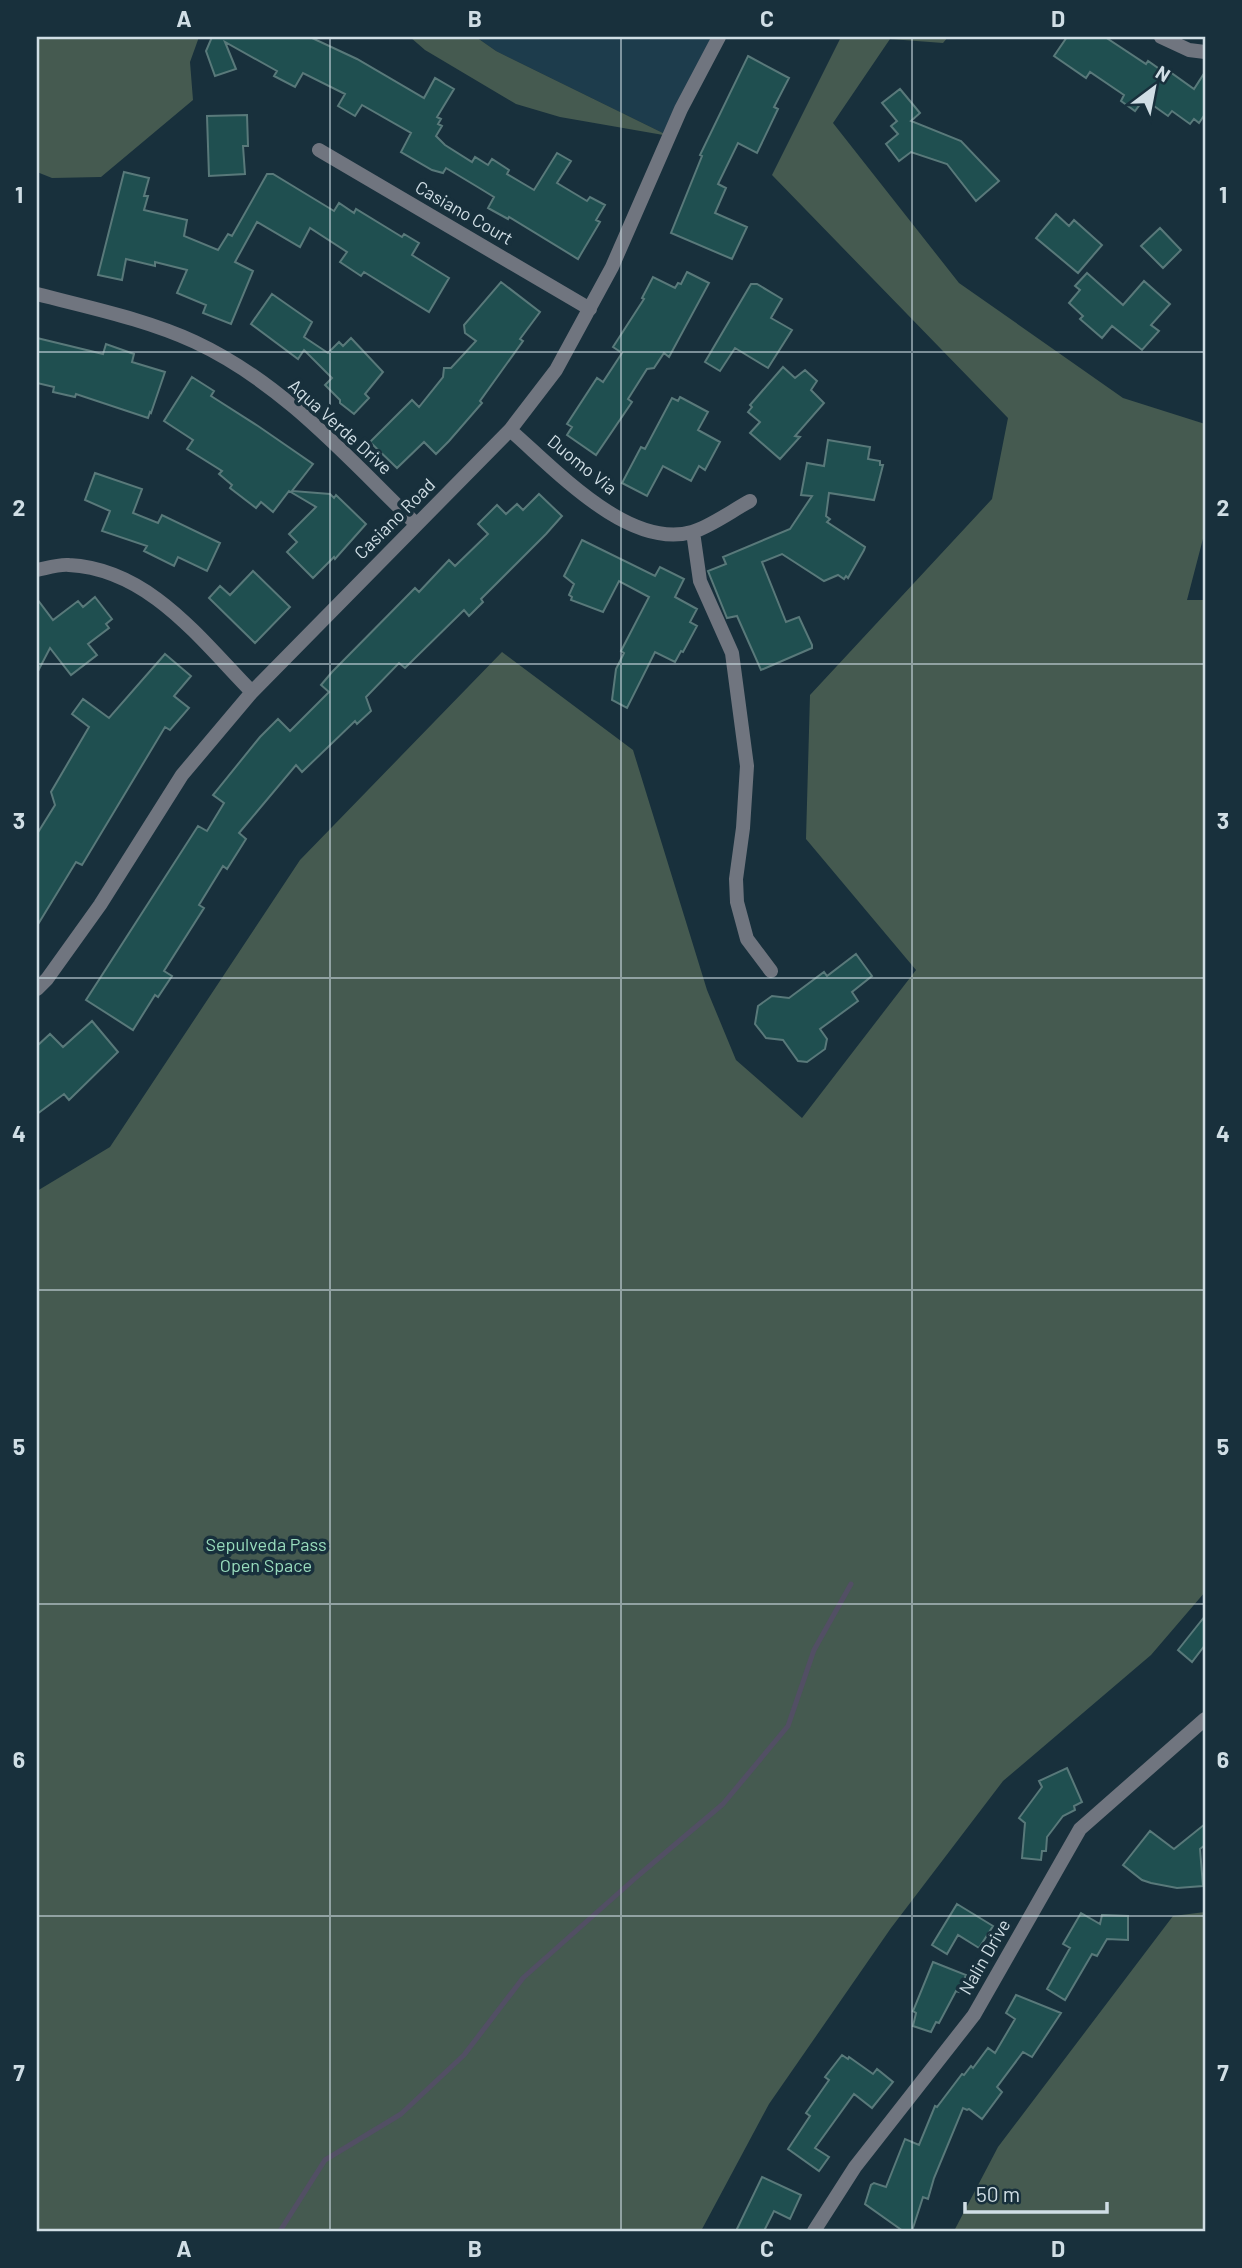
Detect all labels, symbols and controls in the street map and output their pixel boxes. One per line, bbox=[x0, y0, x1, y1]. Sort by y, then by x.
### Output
text: A bbox=[176, 4, 192, 32]
text: B bbox=[468, 4, 482, 32]
text: C bbox=[760, 4, 774, 32]
text: D bbox=[1051, 4, 1065, 32]
north arrow bbox=[1120, 52, 1190, 122]
text: N bbox=[1152, 60, 1175, 86]
street label: Casiano Court bbox=[412, 175, 517, 249]
text: 1 bbox=[15, 180, 23, 208]
text: 1 bbox=[1219, 180, 1227, 208]
street label: Aqua Verde Drive bbox=[284, 374, 397, 479]
street label: Duomo Via bbox=[543, 430, 622, 499]
street label: Casiano Road bbox=[349, 473, 439, 563]
text: 2 bbox=[13, 493, 25, 521]
text: 2 bbox=[1217, 493, 1229, 521]
text: 3 bbox=[13, 806, 25, 834]
text: 3 bbox=[1217, 806, 1229, 834]
text: 4 bbox=[12, 1119, 26, 1147]
text: 4 bbox=[1216, 1119, 1230, 1147]
text: 5 bbox=[13, 1432, 25, 1460]
text: 5 bbox=[1217, 1432, 1229, 1460]
park label: Sepulveda Pass Open Space bbox=[205, 1533, 327, 1576]
text: 6 bbox=[13, 1745, 25, 1773]
text: 6 bbox=[1217, 1745, 1229, 1773]
street label: Nalin Drive bbox=[954, 1915, 1015, 1998]
text: 7 bbox=[13, 2058, 25, 2086]
text: 7 bbox=[1217, 2058, 1229, 2086]
scale bar bbox=[965, 2170, 1107, 2214]
text: 50 m bbox=[976, 2181, 1020, 2206]
text: A bbox=[176, 2234, 192, 2262]
text: B bbox=[468, 2234, 482, 2262]
text: C bbox=[760, 2234, 774, 2262]
text: D bbox=[1051, 2234, 1065, 2262]

